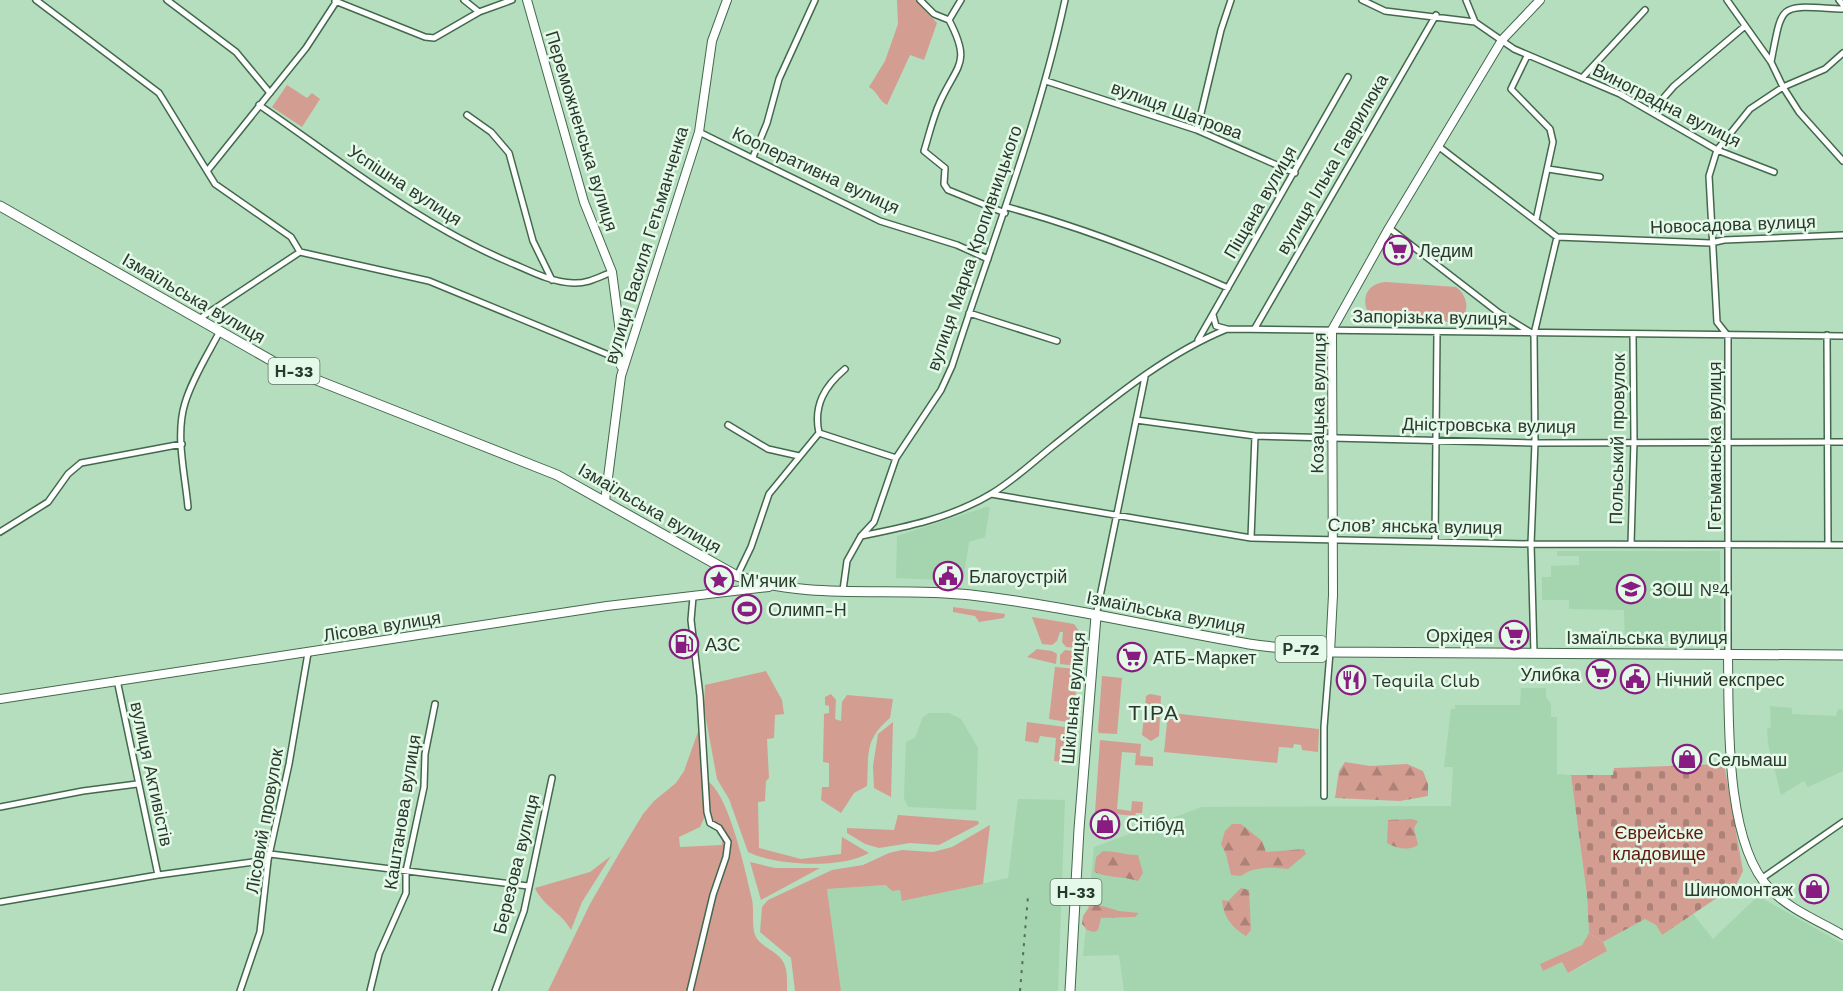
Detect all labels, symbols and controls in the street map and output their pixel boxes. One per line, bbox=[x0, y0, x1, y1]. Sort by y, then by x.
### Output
street label: Переможненська вулиця bbox=[542, 28, 622, 234]
street label: Виноградна вулиця bbox=[1589, 59, 1745, 151]
street label: вулиця Ілька Гаврилюка bbox=[1272, 69, 1393, 258]
street label: вулиця Шатрова bbox=[1108, 76, 1246, 144]
street label: Кооперативна вулиця bbox=[729, 122, 903, 218]
street label: вулиця Василя Гетьманченка bbox=[600, 123, 693, 366]
street label: вулиця Марка Кропивницького bbox=[922, 123, 1026, 373]
street label: Успішна вулиця bbox=[344, 140, 466, 230]
street label: Піщана вулиця bbox=[1219, 142, 1301, 262]
street label: Новосадова вулиця bbox=[1650, 211, 1816, 237]
supermarket icon: Ледим bbox=[1382, 234, 1414, 266]
place label: Ледим bbox=[1419, 240, 1473, 261]
street label: Ізмаїльська вулиця bbox=[119, 248, 269, 348]
street label: Запорізька вулиця bbox=[1352, 305, 1508, 329]
street label: Козацька вулиця bbox=[1306, 332, 1330, 474]
street label: Польський провулок bbox=[1605, 353, 1629, 525]
road number: Н-33 bbox=[268, 358, 320, 384]
street label: Гетьманська вулиця bbox=[1704, 361, 1725, 531]
street label: Дністровська вулиця bbox=[1402, 413, 1576, 437]
street label: Ізмаїльська вулиця bbox=[575, 458, 725, 558]
street label: Словʼянська вулиця bbox=[1327, 514, 1503, 538]
public building icon: Благоустрій bbox=[932, 560, 964, 592]
place icon: М'ячик bbox=[703, 564, 735, 596]
place label: Благоустрій bbox=[969, 566, 1067, 587]
place label: М'ячик bbox=[740, 570, 796, 591]
school or university icon: ЗОШ №4 bbox=[1615, 573, 1647, 605]
place label: ЗОШ №4 bbox=[1652, 579, 1730, 600]
street label: Ізмаїльська вулиця bbox=[1085, 586, 1247, 638]
sports icon: Олимп-Н bbox=[731, 593, 763, 625]
place label: Олимп-Н bbox=[768, 599, 847, 620]
street label: Лісова вулиця bbox=[322, 606, 442, 646]
supermarket icon: Орхідея bbox=[1498, 619, 1530, 651]
place label: Орхідея bbox=[1426, 625, 1493, 646]
street label: Ізмаїльська вулиця bbox=[1566, 627, 1728, 648]
fuel station icon: АЗС bbox=[668, 628, 700, 660]
street label: Шкільна вулиця bbox=[1057, 631, 1089, 765]
place label: АЗС bbox=[705, 634, 740, 655]
road number: Р-72 bbox=[1276, 636, 1326, 662]
supermarket icon: АТБ-Маркет bbox=[1116, 641, 1148, 673]
place label: АТБ-Маркет bbox=[1153, 647, 1257, 668]
supermarket icon: Улибка bbox=[1585, 658, 1617, 690]
public building icon: Нічний експрес bbox=[1619, 663, 1651, 695]
restaurant icon: Tequila Club bbox=[1335, 664, 1367, 696]
place label: Улибка bbox=[1521, 664, 1581, 685]
place label: Нічний експрес bbox=[1656, 669, 1784, 690]
place label: Tequila Club bbox=[1372, 670, 1480, 691]
street label: вулиця Активістів bbox=[126, 700, 178, 848]
district label: ТІРА bbox=[1128, 700, 1180, 725]
street label: Каштанова вулиця bbox=[379, 733, 425, 891]
shop icon: Сельмаш bbox=[1671, 743, 1703, 775]
street label: Лісовий провулок bbox=[241, 747, 287, 895]
place label: Сельмаш bbox=[1708, 749, 1787, 770]
street label: Березова вулиця bbox=[488, 792, 544, 936]
shop icon: Сітібуд bbox=[1089, 808, 1121, 840]
place label: Сітібуд bbox=[1126, 814, 1185, 835]
park label: Єврейське кладовище bbox=[1612, 822, 1706, 864]
shop icon: Шиномонтаж bbox=[1798, 873, 1830, 905]
road number: Н-33 bbox=[1050, 879, 1102, 905]
place label: Шиномонтаж bbox=[1684, 879, 1793, 900]

